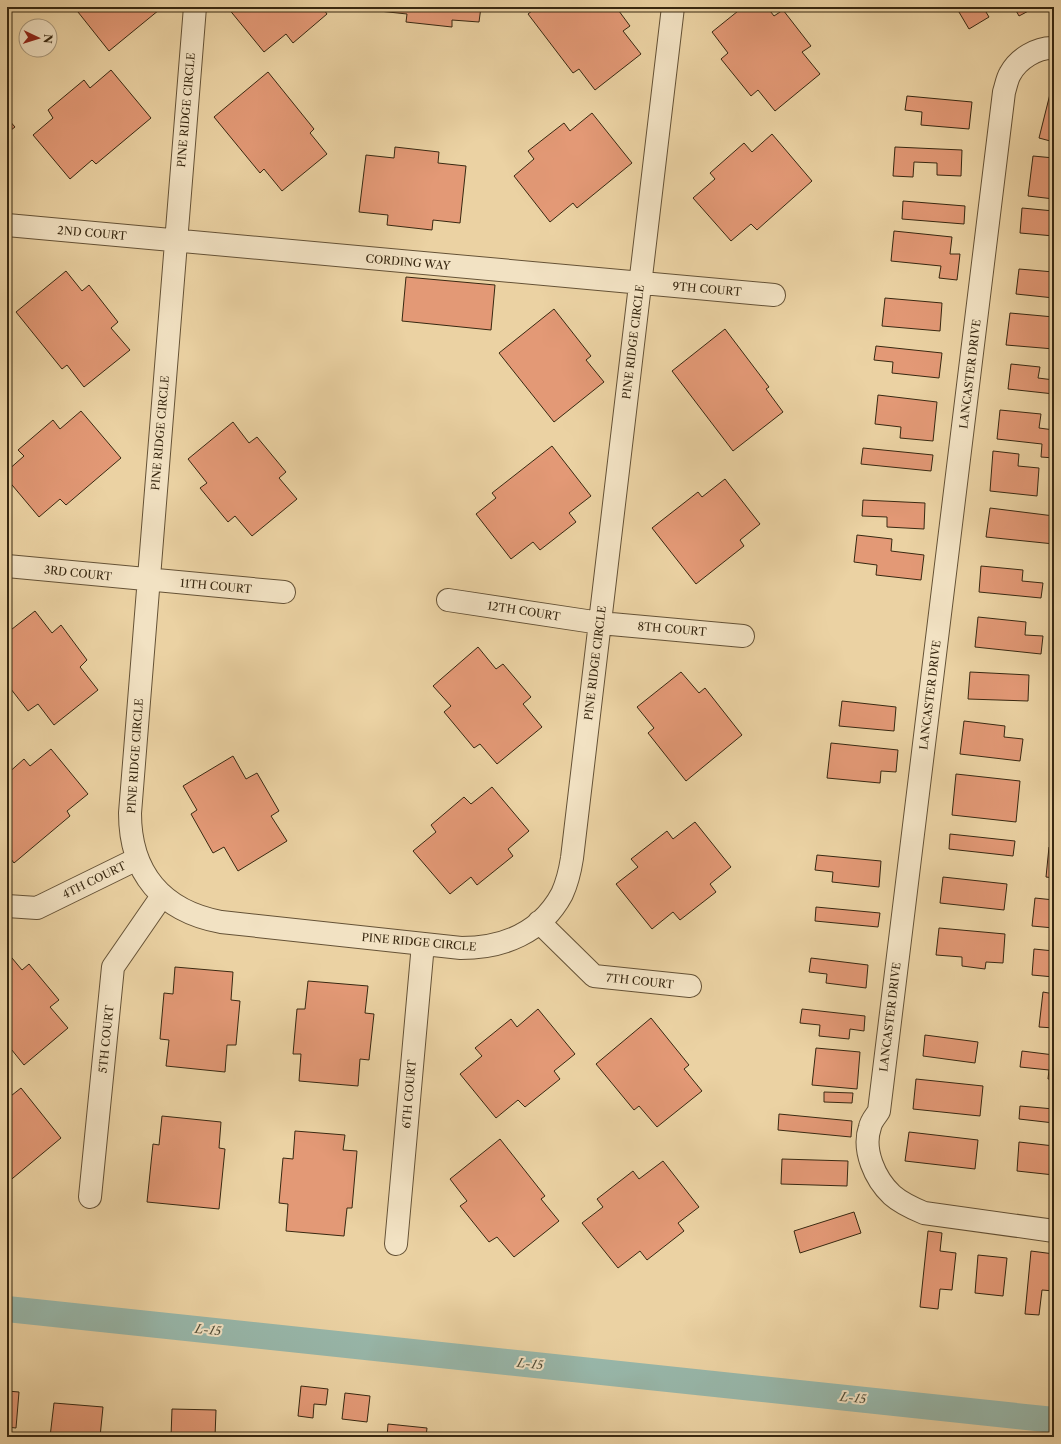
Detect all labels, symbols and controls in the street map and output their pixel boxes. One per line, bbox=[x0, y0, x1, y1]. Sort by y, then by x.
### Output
north arrow bbox=[18, 18, 58, 58]
text: N bbox=[41, 33, 55, 44]
street label: PINE RIDGE CIRCLE bbox=[174, 52, 198, 168]
street label: 2ND COURT bbox=[57, 223, 128, 243]
street label: CORDING WAY bbox=[365, 251, 451, 273]
street label: 9TH COURT bbox=[672, 279, 743, 299]
street label: PINE RIDGE CIRCLE bbox=[619, 284, 647, 400]
street label: LANCASTER DRIVE bbox=[956, 318, 984, 430]
street label: PINE RIDGE CIRCLE bbox=[148, 375, 172, 491]
street label: 3RD COURT bbox=[43, 562, 113, 584]
street label: 11TH COURT bbox=[180, 576, 253, 596]
street label: 12TH COURT bbox=[487, 598, 562, 624]
street label: PINE RIDGE CIRCLE bbox=[581, 605, 609, 721]
street label: 8TH COURT bbox=[637, 619, 708, 639]
street label: LANCASTER DRIVE bbox=[916, 639, 944, 751]
street label: PINE RIDGE CIRCLE bbox=[124, 698, 146, 814]
street label: 4TH COURT bbox=[60, 858, 129, 901]
street label: PINE RIDGE CIRCLE bbox=[361, 930, 477, 954]
street label: LANCASTER DRIVE bbox=[876, 961, 904, 1073]
street label: 7TH COURT bbox=[605, 970, 675, 992]
street label: 5TH COURT bbox=[95, 1003, 117, 1074]
street label: 6TH COURT bbox=[399, 1058, 419, 1129]
water label: L-15 bbox=[193, 1321, 222, 1338]
water label: L-15 bbox=[515, 1355, 544, 1372]
water label: L-15 bbox=[838, 1389, 867, 1406]

